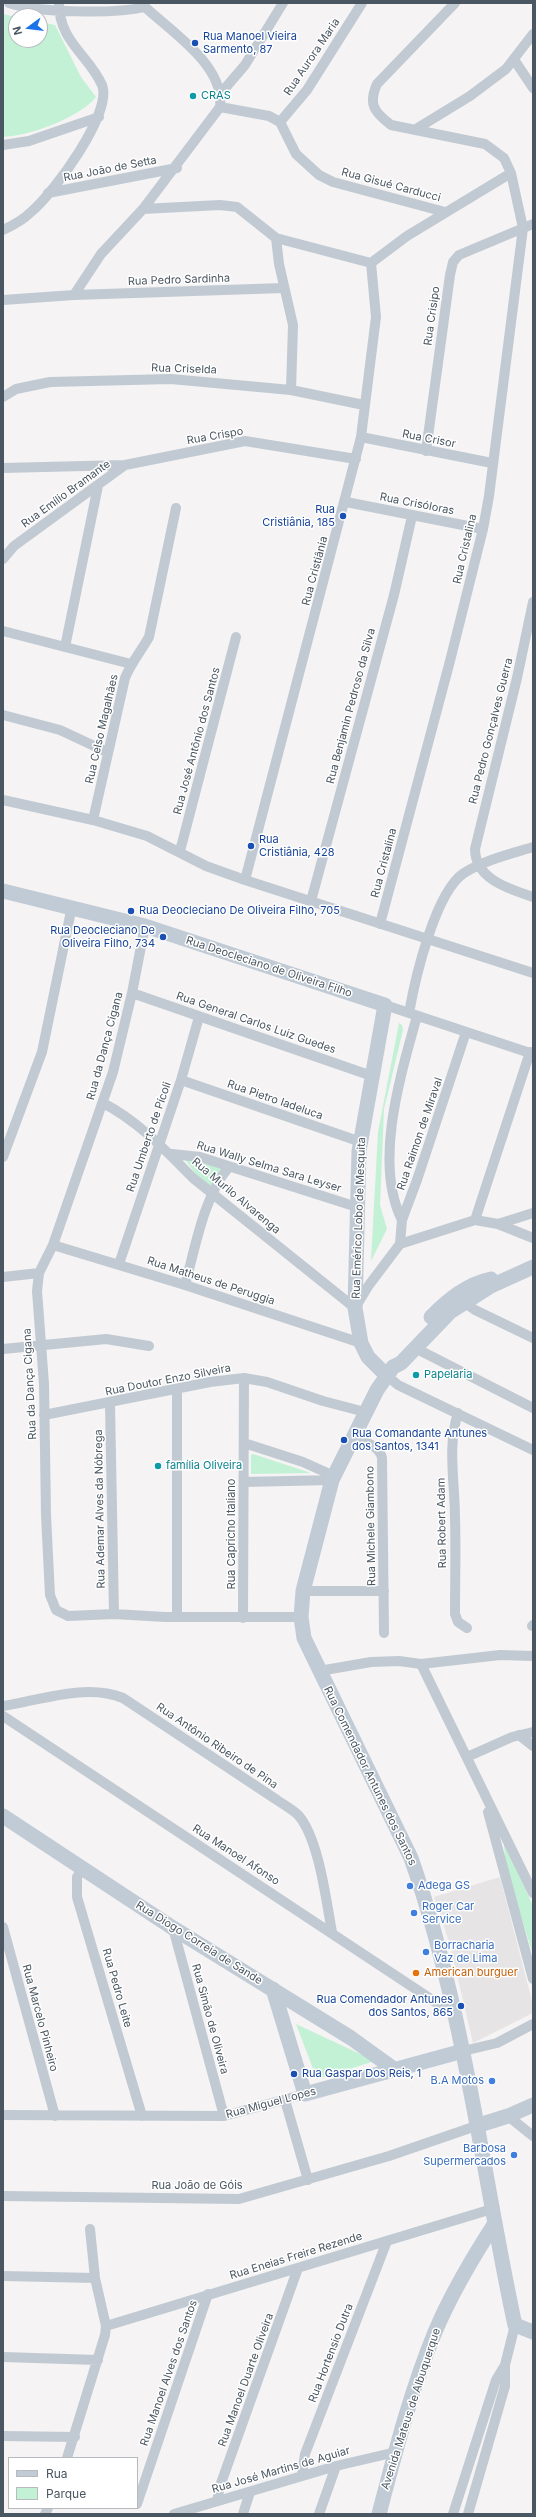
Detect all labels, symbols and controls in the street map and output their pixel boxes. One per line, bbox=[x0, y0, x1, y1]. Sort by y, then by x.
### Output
north arrow bbox=[8, 8, 48, 48]
street label: Rua Aurora Maria bbox=[281, 16, 343, 98]
text: N bbox=[10, 25, 25, 37]
place label: Rua Manoel Vieira Sarmento, 87 bbox=[203, 30, 297, 56]
marker: Rua Manoel Vieira Sarmento, 87 bbox=[190, 38, 200, 48]
place label: CRAS bbox=[201, 89, 231, 103]
marker: CRAS bbox=[188, 91, 198, 101]
street label: Rua João de Setta bbox=[62, 153, 158, 185]
street label: Rua Gisué Carducci bbox=[340, 165, 442, 205]
street label: Rua Pedro Sardinha bbox=[128, 272, 230, 288]
street label: Rua Crisipo bbox=[421, 286, 443, 346]
street label: Rua Criselda bbox=[151, 361, 217, 377]
street label: Rua Crispo bbox=[186, 425, 244, 447]
street label: Rua Crisor bbox=[401, 427, 457, 451]
street label: Rua Emílio Bramante bbox=[19, 457, 113, 531]
street label: Rua Crisóloras bbox=[379, 490, 455, 518]
place label: Rua Cristiânia, 185 bbox=[262, 503, 335, 529]
marker: Rua Cristiânia, 185 bbox=[338, 511, 348, 521]
street label: Rua Cristalina bbox=[451, 513, 479, 585]
street label: Rua Cristiânia bbox=[299, 535, 331, 607]
street label: Rua Benjamin Pedroso da Silva bbox=[324, 627, 378, 785]
street label: Rua Pedro Gonçalves Guerra bbox=[466, 657, 516, 805]
street label: Rua José Antônio dos Santos bbox=[171, 666, 223, 816]
street label: Rua Celso Magalhães bbox=[83, 673, 121, 785]
street label: Rua Cristalina bbox=[368, 827, 400, 899]
place label: Rua Cristiânia, 428 bbox=[259, 833, 334, 859]
marker: Rua Cristiânia, 428 bbox=[246, 841, 256, 851]
place label: Rua Deocleciano De Oliveira Filho, 705 bbox=[139, 904, 340, 918]
marker: Rua Deocleciano De Oliveira Filho, 705 bbox=[126, 906, 136, 916]
place label: Rua Deocleciano De Oliveira Filho, 734 bbox=[50, 924, 155, 950]
marker: Rua Deocleciano De Oliveira Filho, 734 bbox=[158, 932, 168, 942]
street label: Rua Deocleciano de Oliveira Filho bbox=[184, 934, 354, 1000]
street label: Rua General Carlos Luiz Guedes bbox=[175, 989, 337, 1057]
street label: Rua da Dança Cigana bbox=[84, 990, 126, 1102]
street label: Rua Raimon de Miraval bbox=[394, 1076, 446, 1192]
street label: Rua Pietro Iadeluca bbox=[225, 1077, 325, 1123]
street label: Rua Umberto de Pícoli bbox=[124, 1080, 174, 1194]
street label: Rua Emérico Lobo de Mesquita bbox=[350, 1137, 368, 1299]
street label: Rua Wally Selma Sara Leyser bbox=[195, 1139, 343, 1195]
street label: Rua Murilo Alvarenga bbox=[189, 1155, 283, 1237]
street label: Rua Matheus de Peruggia bbox=[145, 1254, 277, 1308]
street label: Rua da Dança Cigana bbox=[20, 1328, 40, 1440]
street label: Rua Doutor Enzo Silveira bbox=[104, 1361, 232, 1399]
place label: Papelaria bbox=[424, 1368, 472, 1382]
marker: Papelaria bbox=[411, 1370, 421, 1380]
place label: Rua Comandante Antunes dos Santos, 1341 bbox=[352, 1427, 487, 1453]
street label: Rua Ademar Alves da Nóbrega bbox=[92, 1429, 108, 1589]
marker: Rua Comandante Antunes dos Santos, 1341 bbox=[339, 1435, 349, 1445]
place label: família Oliveira bbox=[166, 1459, 242, 1473]
marker: família Oliveira bbox=[153, 1461, 163, 1471]
street label: Rua Michele Giambono bbox=[363, 1466, 379, 1586]
street label: Rua Robert Adam bbox=[435, 1478, 449, 1568]
street label: Rua Capricho Italiano bbox=[225, 1479, 239, 1589]
street label: Rua Comendador Antunes dos Santos bbox=[321, 1684, 419, 1868]
street label: Rua Antônio Ribeiro de Pina bbox=[154, 1700, 280, 1792]
street label: Rua Manoel Afonso bbox=[190, 1822, 282, 1888]
place label: Adega GS bbox=[418, 1879, 470, 1893]
marker: Adega GS bbox=[405, 1881, 415, 1891]
street label: Rua Diogo Correia de Sande bbox=[133, 1898, 265, 1988]
place label: Roger Car Service bbox=[422, 1900, 474, 1926]
marker: Roger Car Service bbox=[409, 1908, 419, 1918]
place label: Borracharia Vaz de Lima bbox=[434, 1939, 497, 1965]
street label: Rua Pedro Leite bbox=[99, 1947, 135, 2029]
marker: Borracharia Vaz de Lima bbox=[421, 1947, 431, 1957]
street label: Rua Marcelo Pinheiro bbox=[19, 1963, 61, 2073]
street label: Rua Simão de Oliveira bbox=[189, 1963, 231, 2075]
place label: American burguer bbox=[424, 1966, 518, 1980]
marker: American burguer bbox=[411, 1968, 421, 1978]
place label: Rua Comendador Antunes dos Santos, 865 bbox=[317, 1993, 453, 2019]
marker: Rua Comendador Antunes dos Santos, 865 bbox=[456, 2001, 466, 2011]
place label: Rua Gaspar Dos Reis, 1 bbox=[302, 2067, 421, 2081]
marker: Rua Gaspar Dos Reis, 1 bbox=[289, 2069, 299, 2079]
place label: B.A Motos bbox=[431, 2074, 484, 2088]
marker: B.A Motos bbox=[487, 2076, 497, 2086]
street label: Rua Miguel Lopes bbox=[225, 2085, 317, 2121]
place label: Barbosa Supermercados bbox=[423, 2142, 506, 2168]
marker: Barbosa Supermercados bbox=[509, 2150, 519, 2160]
street label: Rua João de Góis bbox=[151, 2179, 243, 2193]
street label: Rua Eneias Freire Rezende bbox=[228, 2230, 364, 2282]
street label: Rua Manoel Alves dos Santos bbox=[138, 2298, 200, 2448]
street label: Rua Hortensio Dutra bbox=[306, 2302, 356, 2404]
street label: Rua Manoel Duarte Oliveira bbox=[216, 2311, 276, 2449]
street label: Avenida Mateus de Albuquerque bbox=[379, 2327, 443, 2491]
street label: Rua José Martins de Aguiar bbox=[210, 2444, 352, 2496]
legend bbox=[8, 2457, 138, 2509]
text: Rua bbox=[46, 2466, 68, 2481]
text: Parque bbox=[46, 2486, 86, 2501]

